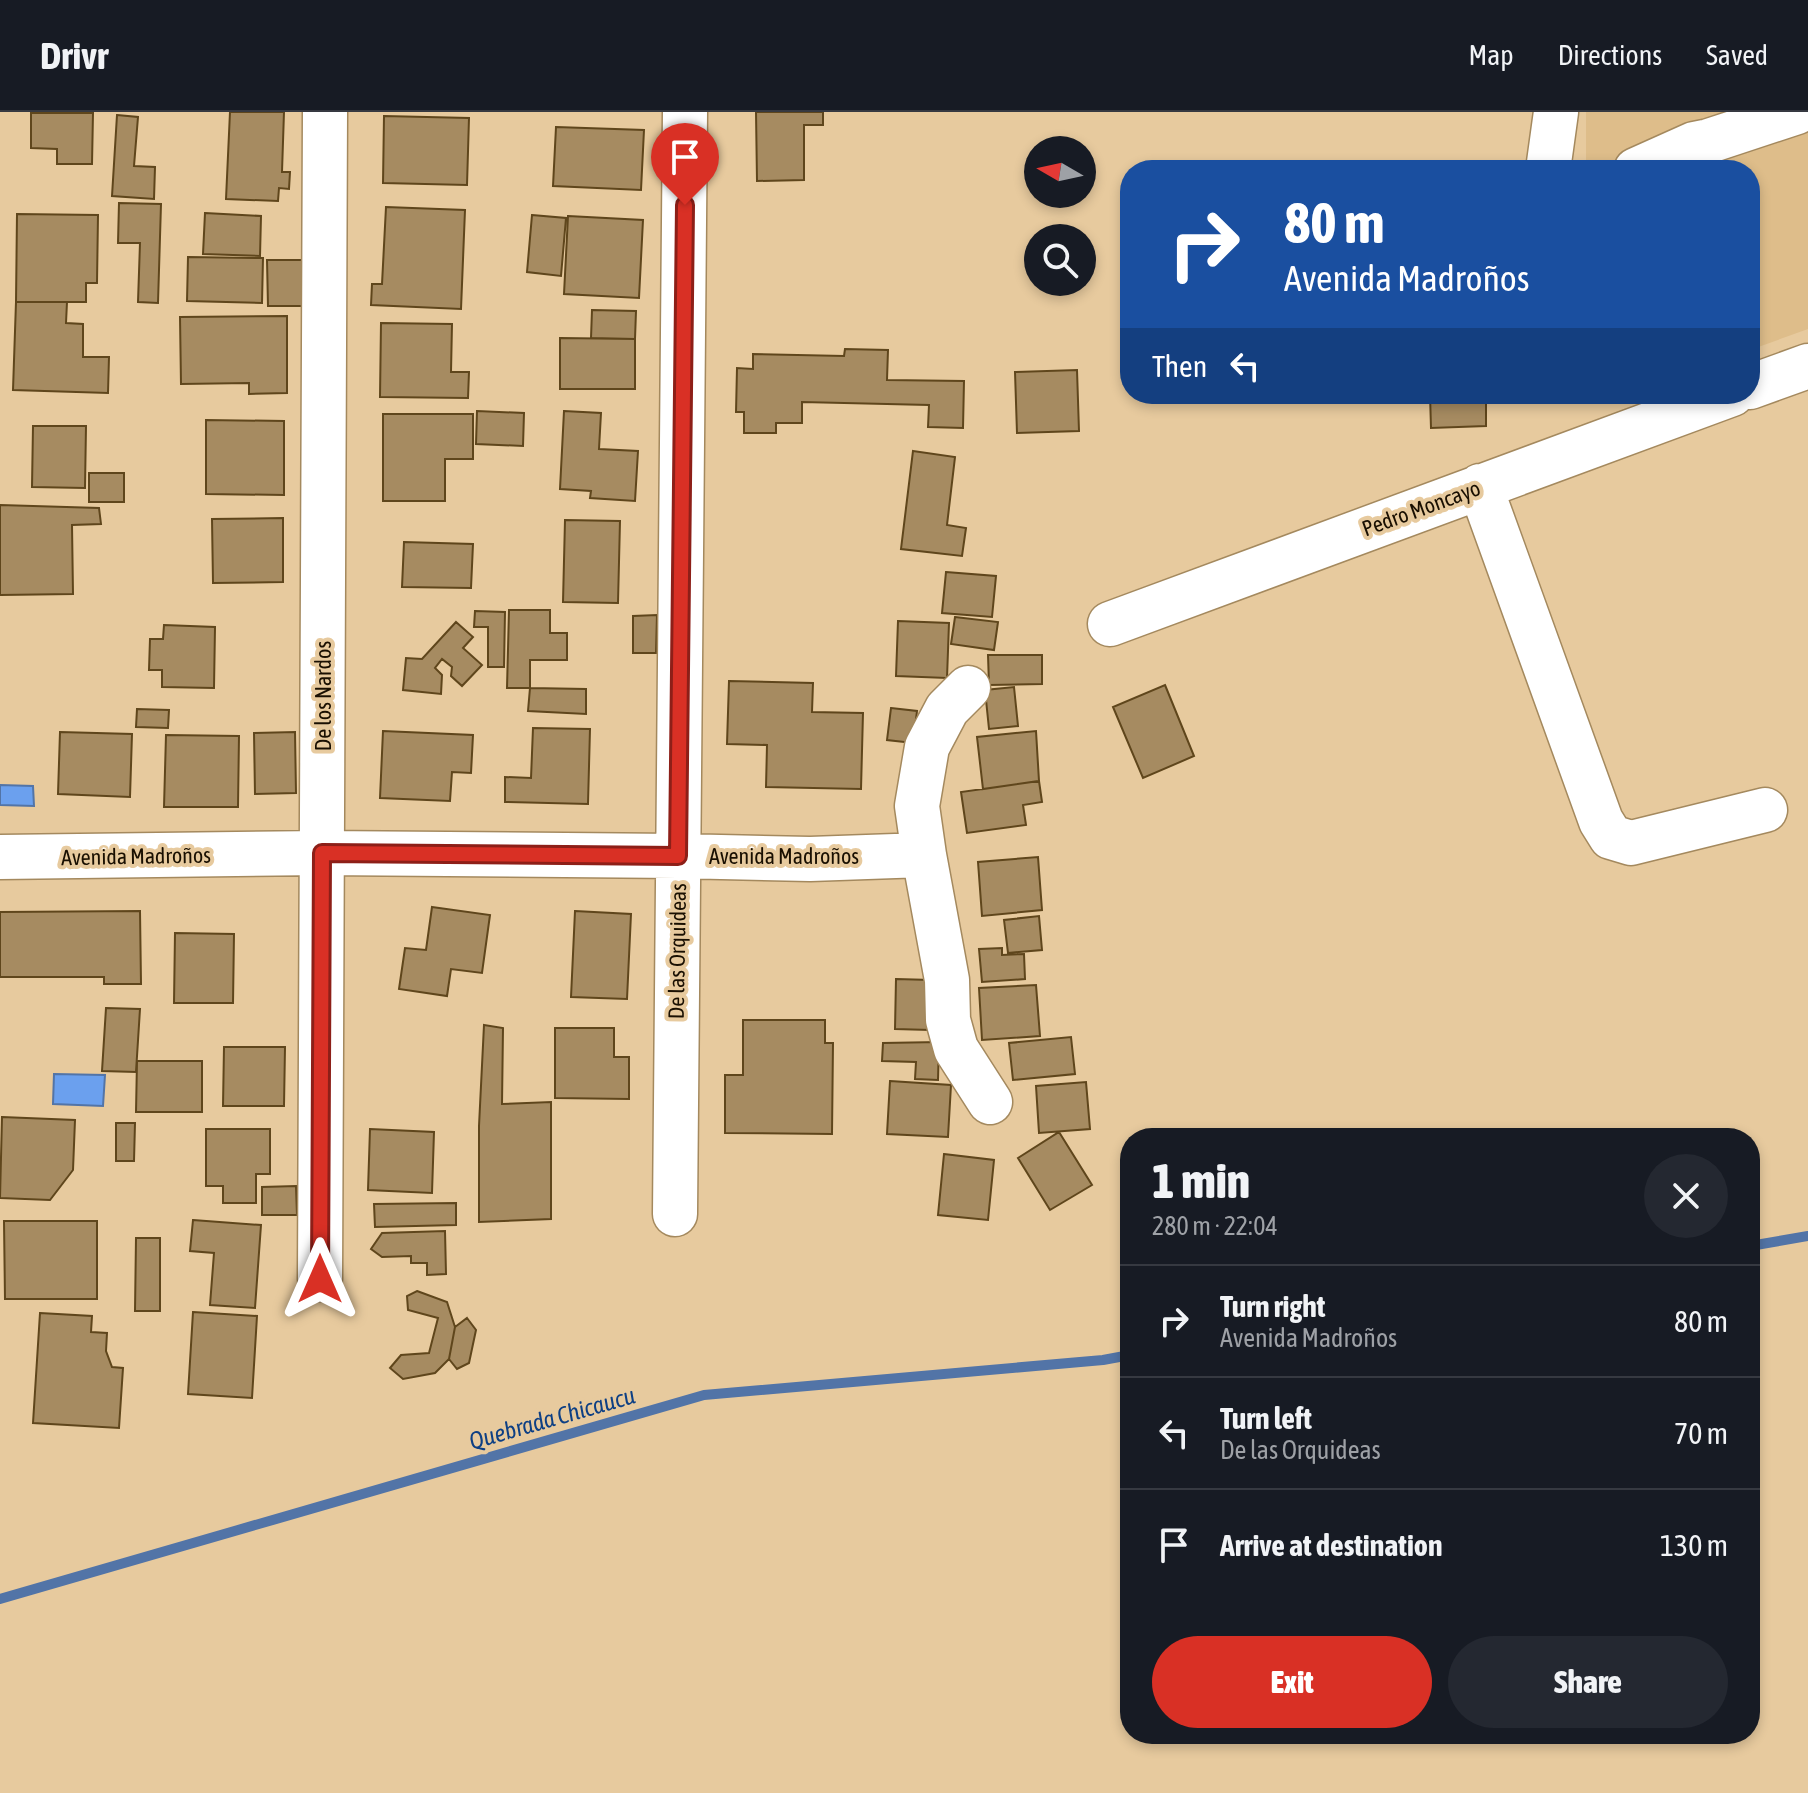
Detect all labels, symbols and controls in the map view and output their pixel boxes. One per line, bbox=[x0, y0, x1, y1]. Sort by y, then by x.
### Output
text: Drivr bbox=[40, 34, 108, 77]
text: Map bbox=[1469, 39, 1514, 71]
text: Directions bbox=[1558, 39, 1662, 71]
text: Saved bbox=[1706, 39, 1768, 71]
pin bbox=[651, 123, 719, 205]
icon: arrive bbox=[663, 135, 707, 179]
north arrow bbox=[1024, 136, 1096, 208]
map controls bbox=[1024, 136, 1096, 296]
text: 80 m bbox=[1284, 191, 1385, 255]
icon: right bbox=[1152, 192, 1256, 296]
button: search bbox=[1024, 224, 1096, 296]
text: Avenida Madroños bbox=[1284, 257, 1529, 299]
icon: left bbox=[1223, 344, 1267, 388]
text: Then bbox=[1152, 349, 1207, 383]
street label: Pedro Moncayo bbox=[1358, 475, 1484, 541]
street label: De los Nardos bbox=[310, 641, 336, 751]
street label: Avenida Madroños bbox=[61, 842, 211, 870]
street label: Avenida Madroños bbox=[709, 843, 859, 869]
street label: De las Orquideas bbox=[663, 883, 691, 1019]
text: 1 min bbox=[1152, 1153, 1250, 1208]
button: close bbox=[1644, 1154, 1728, 1238]
text: 280 m · 22:04 bbox=[1152, 1211, 1278, 1241]
position arrow bbox=[278, 1237, 362, 1321]
text: Turn right bbox=[1220, 1289, 1326, 1323]
icon: right bbox=[1152, 1299, 1196, 1343]
text: 80 m bbox=[1674, 1304, 1728, 1338]
text: Avenida Madroños bbox=[1220, 1323, 1397, 1353]
water label: Quebrada Chicaucu bbox=[466, 1381, 638, 1455]
text: Turn left bbox=[1220, 1401, 1312, 1435]
icon: left bbox=[1152, 1411, 1196, 1455]
text: 70 m bbox=[1674, 1416, 1728, 1450]
text: De las Orquideas bbox=[1220, 1435, 1381, 1465]
icon: arrive bbox=[1152, 1523, 1196, 1567]
text: Arrive at destination bbox=[1220, 1528, 1442, 1562]
text: 130 m bbox=[1660, 1528, 1728, 1562]
button: Exit bbox=[1152, 1636, 1432, 1728]
button: Share bbox=[1448, 1636, 1728, 1728]

